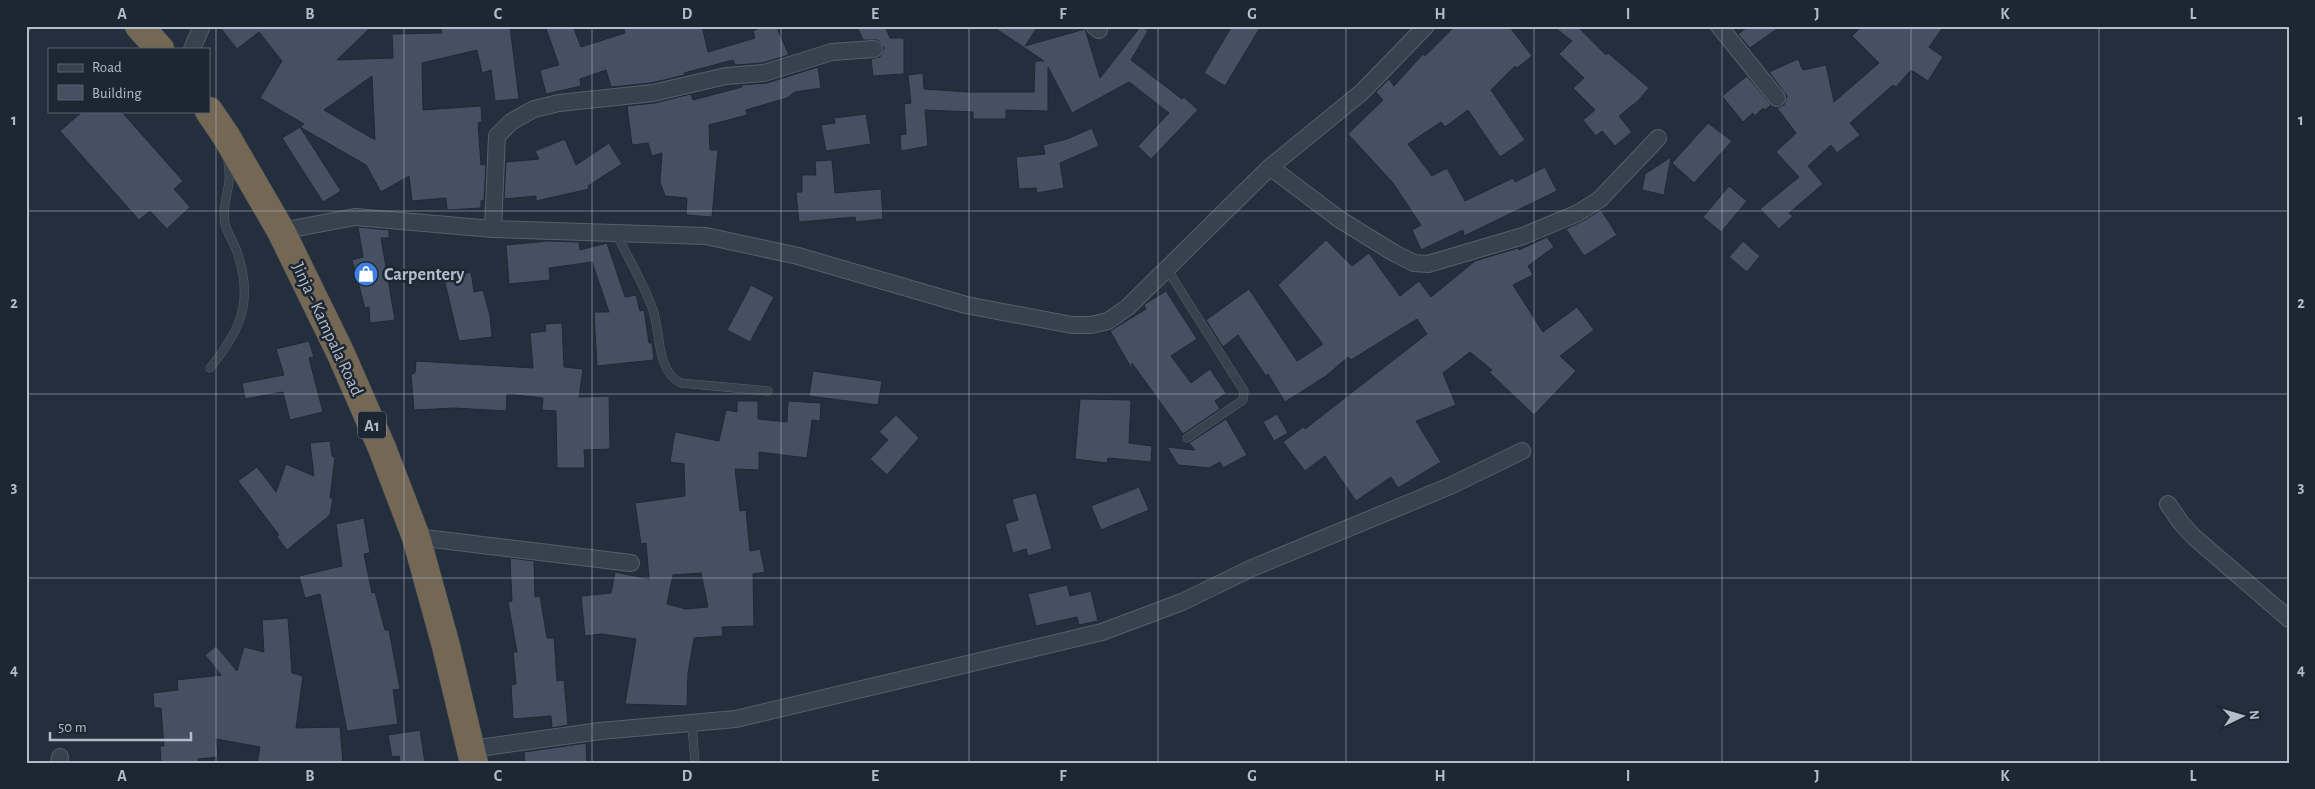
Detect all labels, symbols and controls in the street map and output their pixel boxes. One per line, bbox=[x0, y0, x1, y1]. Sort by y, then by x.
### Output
text: A bbox=[117, 6, 127, 22]
text: B bbox=[305, 6, 315, 22]
text: C bbox=[494, 6, 503, 22]
text: D bbox=[682, 6, 693, 22]
text: E bbox=[871, 6, 879, 22]
text: F bbox=[1059, 6, 1067, 22]
text: G bbox=[1247, 6, 1257, 22]
text: H bbox=[1434, 6, 1446, 22]
text: I bbox=[1626, 6, 1630, 22]
text: J bbox=[1814, 6, 1820, 22]
text: K bbox=[2000, 6, 2010, 22]
text: L bbox=[2190, 6, 2197, 22]
legend bbox=[48, 48, 210, 112]
text: Road bbox=[92, 60, 122, 75]
text: Building bbox=[92, 86, 142, 101]
text: 1 bbox=[11, 112, 17, 128]
text: 1 bbox=[2298, 112, 2304, 128]
street label: Jinja - Kampala Road bbox=[288, 260, 366, 399]
shop icon: Carpentery bbox=[353, 261, 379, 287]
place label: Carpentery bbox=[384, 266, 465, 284]
text: 2 bbox=[10, 295, 18, 311]
text: 2 bbox=[2297, 295, 2305, 311]
road number: A1 bbox=[358, 412, 386, 438]
text: 3 bbox=[11, 479, 18, 495]
text: 3 bbox=[2298, 479, 2305, 495]
text: 4 bbox=[10, 662, 18, 678]
text: 4 bbox=[2297, 662, 2305, 678]
north arrow bbox=[2218, 692, 2268, 742]
scale bar bbox=[50, 709, 191, 741]
text: N bbox=[2247, 709, 2261, 720]
text: 50 m bbox=[58, 720, 87, 735]
text: A bbox=[117, 768, 127, 784]
text: B bbox=[305, 768, 315, 784]
text: C bbox=[494, 768, 503, 784]
text: D bbox=[682, 768, 693, 784]
text: E bbox=[871, 768, 879, 784]
text: F bbox=[1059, 768, 1067, 784]
text: G bbox=[1247, 768, 1257, 784]
text: H bbox=[1434, 768, 1446, 784]
text: I bbox=[1626, 768, 1630, 784]
text: J bbox=[1814, 768, 1820, 784]
text: K bbox=[2000, 768, 2010, 784]
text: L bbox=[2190, 768, 2197, 784]

